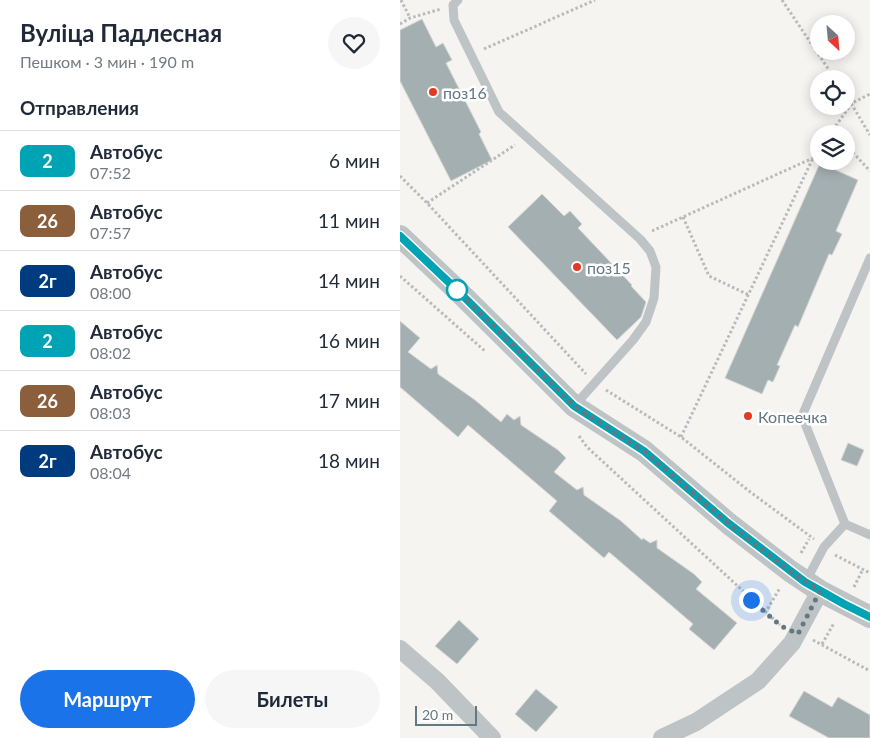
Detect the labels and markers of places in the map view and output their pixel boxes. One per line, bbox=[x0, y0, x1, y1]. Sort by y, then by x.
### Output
place label: поз16 bbox=[443, 83, 487, 102]
marker: поз16 bbox=[427, 86, 439, 98]
place label: поз15 bbox=[587, 258, 631, 277]
marker: поз15 bbox=[571, 261, 583, 273]
unlabelled marker bbox=[446, 279, 468, 301]
place label: Копеечка bbox=[758, 407, 828, 426]
marker: Копеечка bbox=[742, 410, 754, 422]

